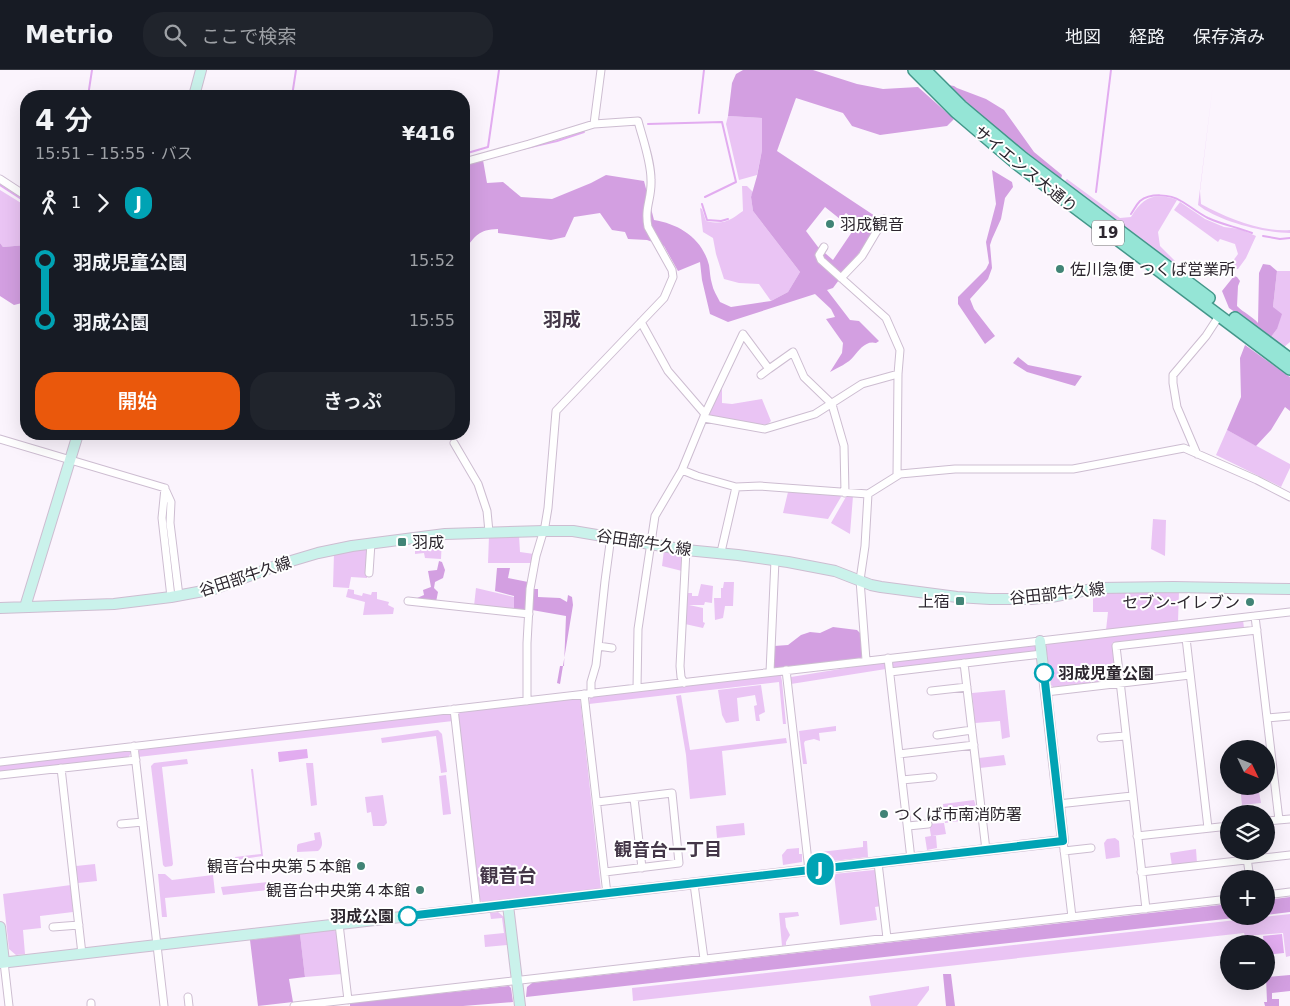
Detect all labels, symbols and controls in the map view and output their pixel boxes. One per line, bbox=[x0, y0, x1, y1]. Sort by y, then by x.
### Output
search box bbox=[143, 12, 493, 57]
text: Metrio bbox=[25, 21, 113, 49]
icon: search bbox=[161, 21, 189, 49]
text: ここで検索 bbox=[201, 25, 296, 47]
text: 地図 bbox=[1065, 26, 1101, 47]
text: 経路 bbox=[1129, 26, 1165, 47]
text: 保存済み bbox=[1193, 26, 1265, 47]
text: 4 分 bbox=[35, 104, 92, 137]
text: ¥416 bbox=[402, 122, 455, 144]
street label: サイエンス大通り bbox=[970, 122, 1081, 217]
text: 15:51 – 15:55 · バス bbox=[35, 144, 193, 163]
icon: walk bbox=[35, 189, 63, 217]
icon: forward bbox=[89, 189, 117, 217]
text: J bbox=[135, 192, 142, 213]
text: 1 bbox=[71, 193, 81, 212]
place label: 羽成観音 bbox=[840, 215, 904, 234]
marker: 羽成観音 bbox=[824, 218, 836, 230]
road number: 19 bbox=[1092, 220, 1124, 246]
text: 羽成児童公園 bbox=[73, 251, 187, 273]
text: 15:52 bbox=[409, 251, 455, 270]
place label: 佐川急便 つくば営業所 bbox=[1070, 260, 1235, 279]
marker: 佐川急便 つくば営業所 bbox=[1054, 263, 1066, 275]
district label: 羽成 bbox=[543, 308, 581, 330]
text: 羽成公園 bbox=[73, 311, 149, 333]
text: 15:55 bbox=[409, 311, 455, 330]
button: 開始 bbox=[35, 372, 240, 430]
button: きっぷ bbox=[250, 372, 455, 430]
street label: 谷田部牛久線 bbox=[595, 526, 693, 559]
place label: 羽成 bbox=[412, 533, 444, 552]
marker: 羽成 bbox=[396, 536, 408, 548]
street label: 谷田部牛久線 bbox=[197, 553, 294, 600]
street label: 谷田部牛久線 bbox=[1008, 579, 1106, 608]
place label: 上宿 bbox=[918, 592, 950, 611]
place label: セブン-イレブン bbox=[1122, 593, 1240, 612]
marker: 上宿 bbox=[954, 595, 966, 607]
marker: セブン-イレブン bbox=[1244, 596, 1256, 608]
marker: 羽成児童公園 bbox=[1034, 663, 1054, 683]
place label: 羽成児童公園 bbox=[1058, 664, 1154, 683]
north arrow bbox=[1220, 740, 1275, 795]
map controls bbox=[1220, 740, 1275, 990]
place label: つくば市南消防署 bbox=[894, 805, 1022, 824]
button: layers bbox=[1220, 805, 1275, 860]
marker: つくば市南消防署 bbox=[878, 808, 890, 820]
district label: 観音台一丁目 bbox=[614, 839, 722, 860]
line badge: J bbox=[804, 853, 836, 885]
place label: 観音台中央第５本館 bbox=[207, 857, 351, 876]
text: J bbox=[817, 858, 823, 879]
marker: 観音台中央第５本館 bbox=[355, 860, 367, 872]
district label: 観音台 bbox=[479, 864, 537, 886]
button: + bbox=[1220, 870, 1275, 925]
place label: 観音台中央第４本館 bbox=[266, 881, 410, 900]
marker: 観音台中央第４本館 bbox=[414, 884, 426, 896]
marker: 羽成公園 bbox=[398, 906, 418, 926]
place label: 羽成公園 bbox=[330, 907, 394, 926]
button: − bbox=[1220, 935, 1275, 990]

